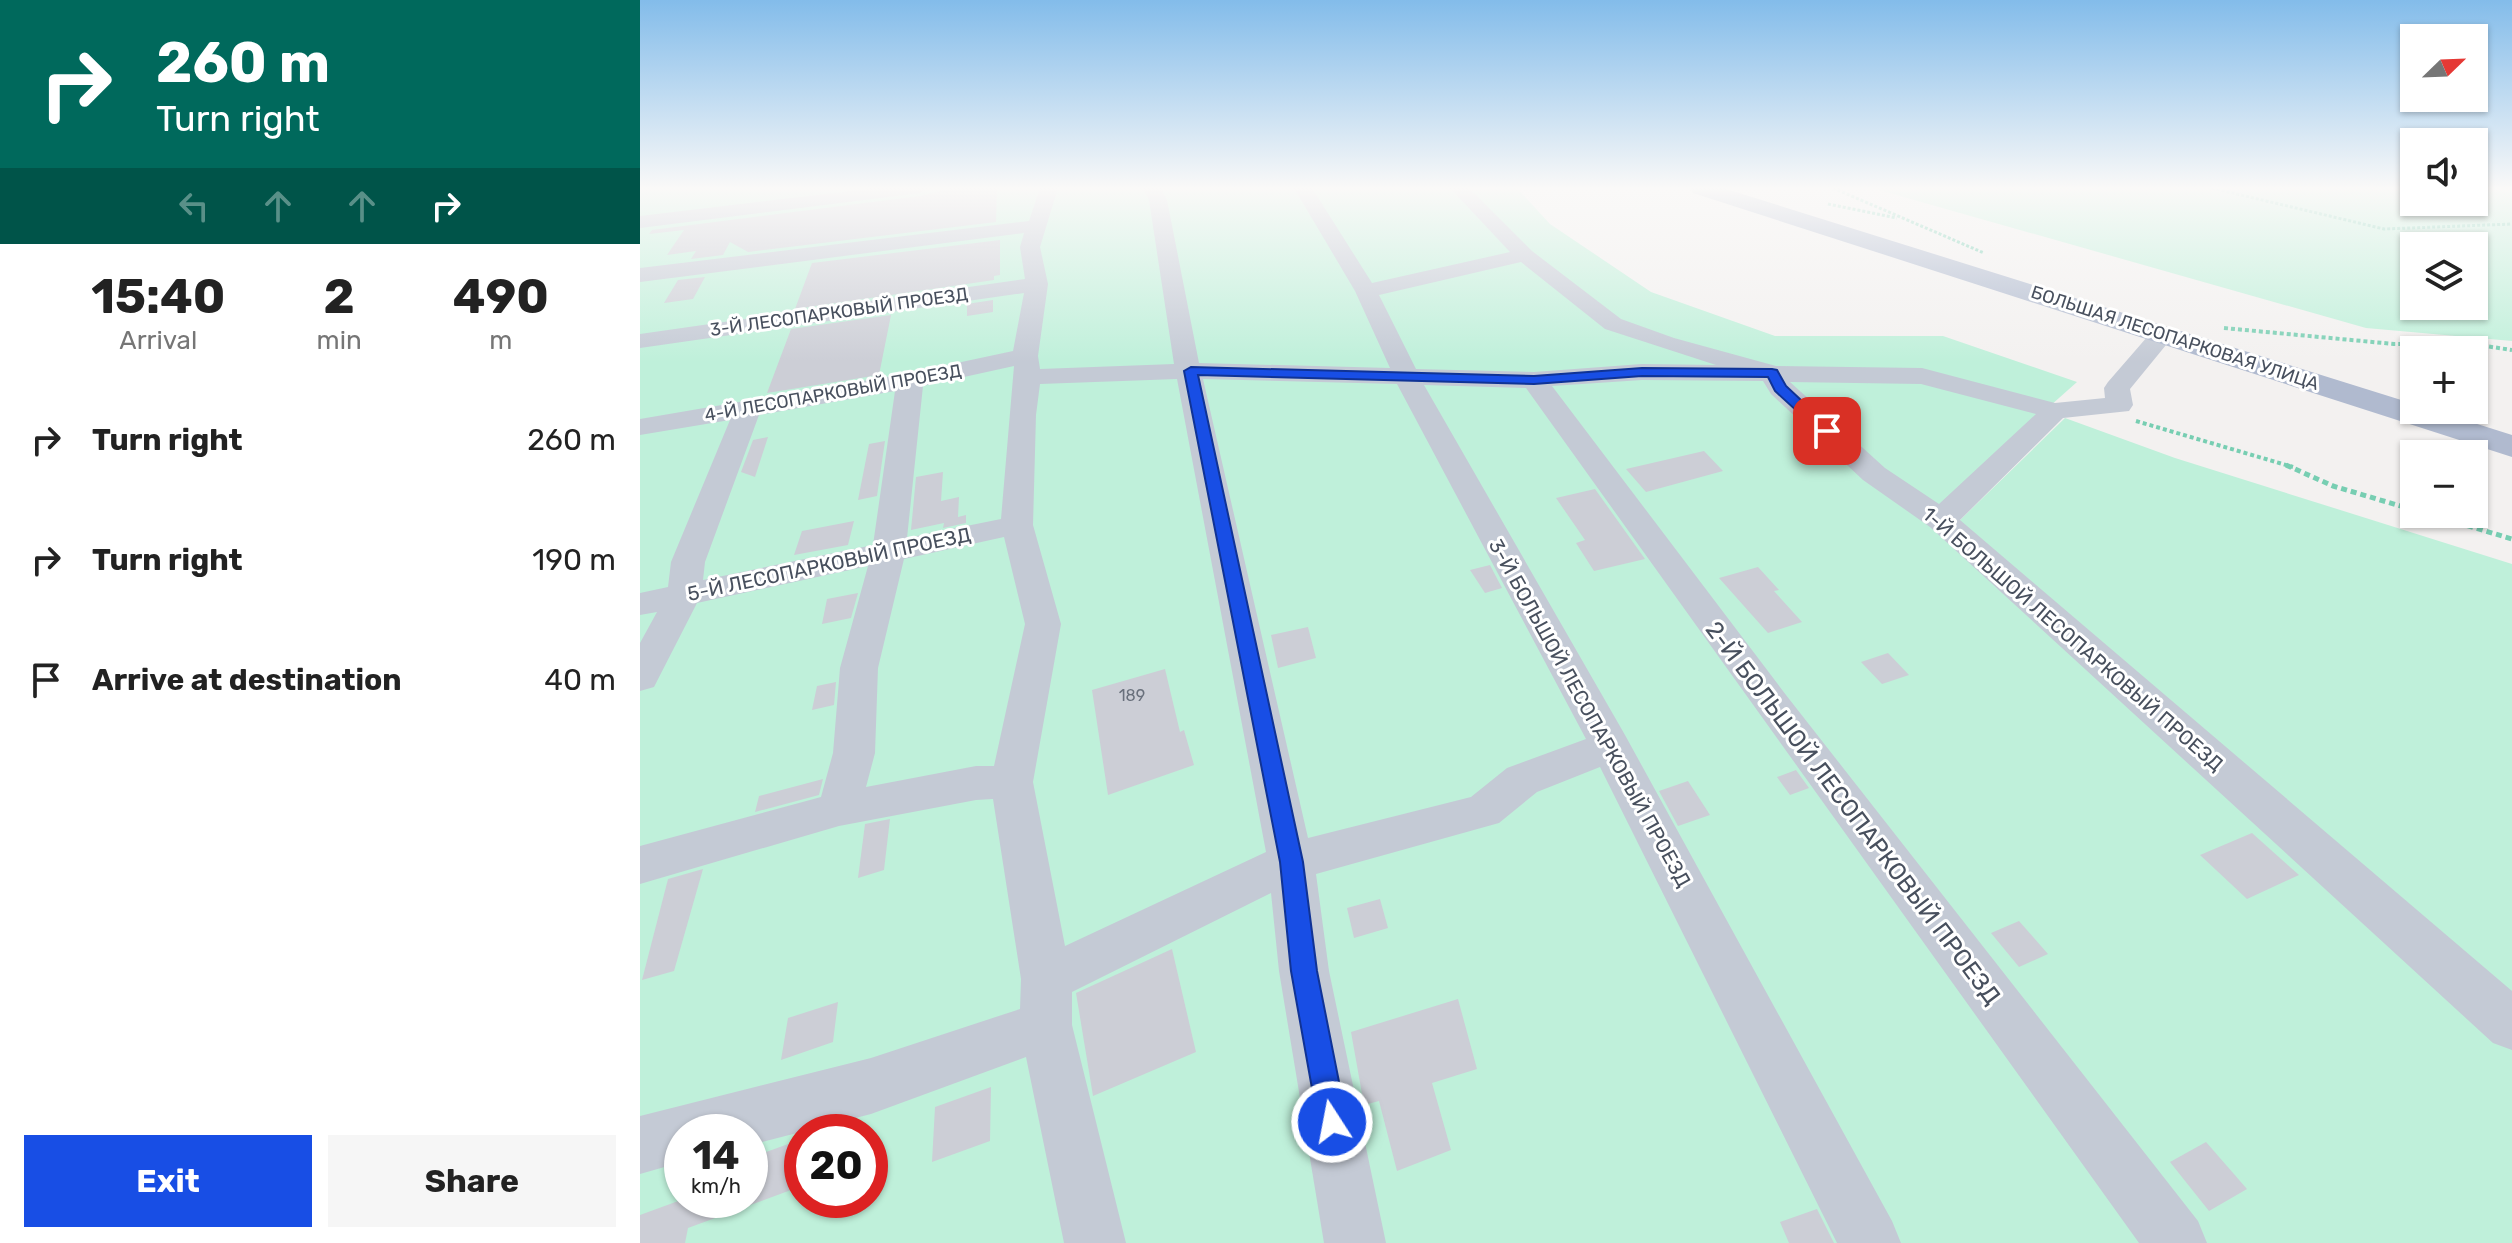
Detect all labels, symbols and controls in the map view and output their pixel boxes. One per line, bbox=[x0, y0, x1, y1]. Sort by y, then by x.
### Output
north arrow bbox=[2400, 24, 2488, 112]
map controls bbox=[2400, 24, 2488, 528]
text: 260 m bbox=[156, 30, 330, 96]
icon: right bbox=[24, 32, 128, 136]
text: Turn right bbox=[156, 97, 320, 140]
button: sound bbox=[2400, 128, 2488, 216]
icon: left bbox=[172, 184, 216, 228]
icon: ahead bbox=[256, 184, 300, 228]
icon: ahead bbox=[340, 184, 384, 228]
icon: right bbox=[424, 184, 468, 228]
button: layers bbox=[2400, 232, 2488, 320]
text: 15:40 bbox=[91, 268, 225, 325]
text: 2 bbox=[324, 268, 355, 325]
text: 490 bbox=[453, 268, 549, 325]
street label: БОЛЬШАЯ ЛЕСОПАРКОВАЯ УЛИЦА bbox=[2028, 281, 2322, 395]
street label: 3-Й ЛЕСОПАРКОВЫЙ ПРОЕЗД bbox=[709, 283, 970, 341]
text: Arrival bbox=[119, 325, 197, 356]
text: min bbox=[317, 325, 362, 356]
text: m bbox=[489, 325, 512, 356]
button: + bbox=[2400, 336, 2488, 424]
street label: 4-Й ЛЕСОПАРКОВЫЙ ПРОЕЗД bbox=[703, 359, 964, 426]
pin bbox=[1793, 397, 1861, 465]
icon: arrive bbox=[1805, 409, 1849, 453]
icon: right bbox=[24, 418, 68, 462]
text: Turn right bbox=[92, 422, 243, 458]
text: 260 m bbox=[527, 422, 616, 458]
button: − bbox=[2400, 440, 2488, 528]
street label: 1-Й БОЛЬШОЙ ЛЕСОПАРКОВЫЙ ПРОЕЗД bbox=[1918, 502, 2228, 776]
street label: 5-Й ЛЕСОПАРКОВЫЙ ПРОЕЗД bbox=[685, 522, 973, 606]
street label: 3-Й БОЛЬШОЙ ЛЕСОПАРКОВЫЙ ПРОЕЗД bbox=[1484, 535, 1696, 891]
icon: right bbox=[24, 538, 68, 582]
text: Turn right bbox=[92, 542, 243, 578]
text: 190 m bbox=[532, 542, 616, 578]
street label: 2-Й БОЛЬШОЙ ЛЕСОПАРКОВЫЙ ПРОЕЗД bbox=[1700, 616, 2006, 1010]
icon: arrive bbox=[24, 658, 68, 702]
text: Arrive at destination bbox=[92, 662, 402, 698]
text: 40 m bbox=[544, 662, 616, 698]
house number: 189 bbox=[1119, 686, 1145, 705]
position arrow bbox=[1290, 1080, 1374, 1164]
speed limit sign: 20 bbox=[784, 1114, 888, 1218]
text: 14 bbox=[692, 1132, 740, 1179]
button: Exit bbox=[24, 1135, 312, 1227]
button: Share bbox=[328, 1135, 616, 1227]
text: km/h bbox=[691, 1174, 741, 1198]

